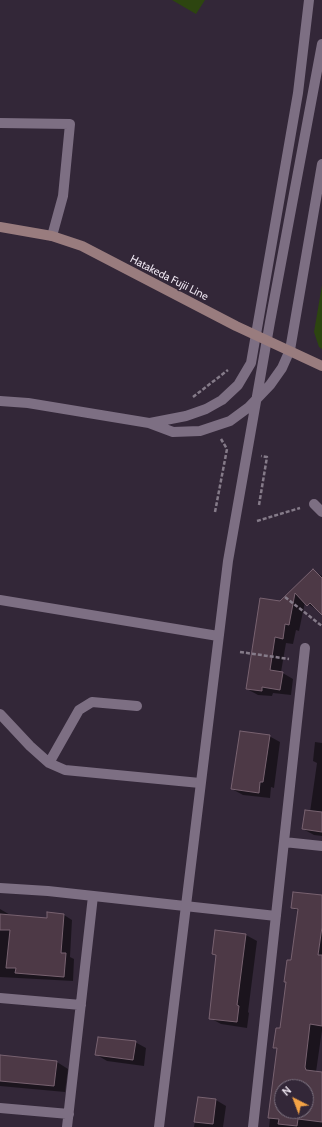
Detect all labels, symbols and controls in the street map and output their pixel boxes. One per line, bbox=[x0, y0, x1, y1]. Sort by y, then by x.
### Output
street label: Hatakeda Fujii Line bbox=[128, 253, 210, 303]
north arrow bbox=[274, 1079, 314, 1119]
text: N bbox=[279, 1083, 294, 1099]

